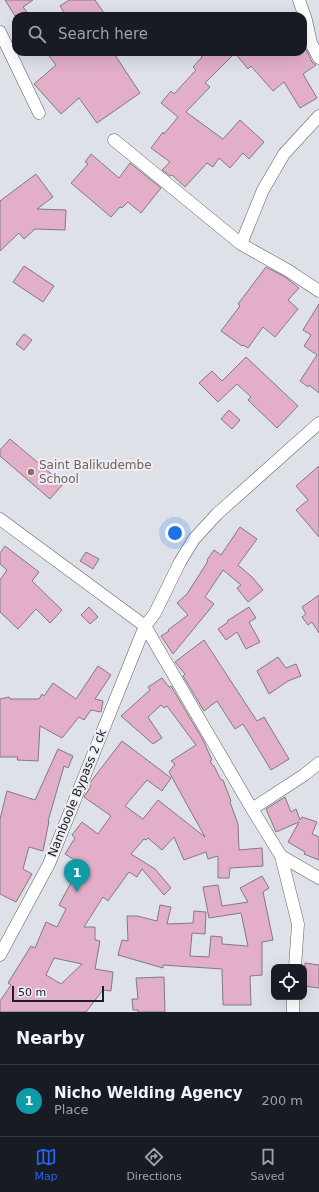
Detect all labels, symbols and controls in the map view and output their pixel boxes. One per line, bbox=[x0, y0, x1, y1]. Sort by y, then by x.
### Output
search box bbox=[12, 12, 307, 56]
icon: search bbox=[26, 23, 48, 45]
text: Search here bbox=[58, 25, 148, 43]
place label: Saint Balikudembe School bbox=[39, 458, 152, 486]
marker: Saint Balikudembe School bbox=[26, 467, 36, 477]
your location bbox=[165, 523, 185, 543]
street label: Namboole Bypass 2 ck bbox=[45, 727, 109, 859]
pin: 1 bbox=[64, 859, 90, 892]
map controls bbox=[271, 964, 307, 1000]
button: locate bbox=[271, 964, 307, 1000]
scale bar bbox=[12, 984, 104, 1003]
text: 50 m bbox=[18, 986, 46, 999]
text: Nearby bbox=[16, 1028, 85, 1048]
text: Nicho Welding Agency bbox=[54, 1084, 243, 1102]
text: 1 bbox=[24, 1093, 34, 1108]
text: 200 m bbox=[261, 1093, 303, 1108]
text: Place bbox=[54, 1102, 89, 1117]
tab: Map bbox=[34, 1146, 58, 1183]
tab: Directions bbox=[126, 1146, 182, 1183]
tab: Saved bbox=[251, 1146, 285, 1183]

